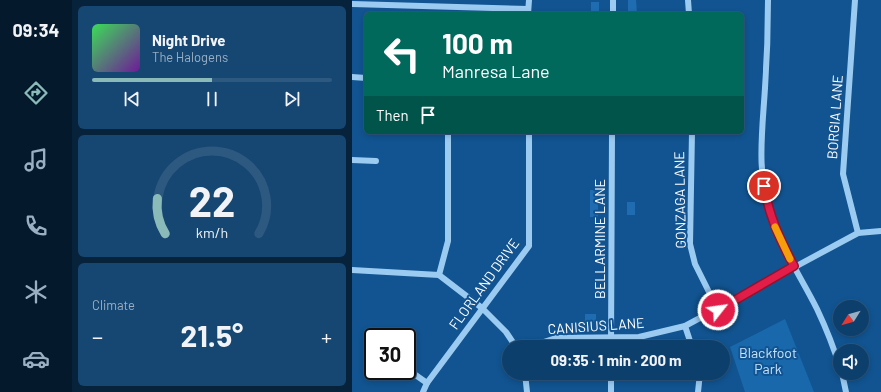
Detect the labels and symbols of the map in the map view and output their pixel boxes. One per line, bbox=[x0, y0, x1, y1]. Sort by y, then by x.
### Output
street label: BORGIA LANE bbox=[823, 74, 846, 160]
street label: GONZAGA LANE bbox=[670, 151, 689, 249]
pin bbox=[747, 169, 781, 203]
street label: BELLARMINE LANE bbox=[591, 179, 608, 299]
street label: FLORLAND DRIVE bbox=[445, 235, 522, 332]
position arrow bbox=[697, 289, 739, 331]
north arrow bbox=[833, 300, 869, 336]
street label: CANISIUS LANE bbox=[547, 314, 645, 337]
speed limit sign: 30 bbox=[364, 328, 416, 380]
park label: Blackfoot Park bbox=[739, 344, 797, 377]

